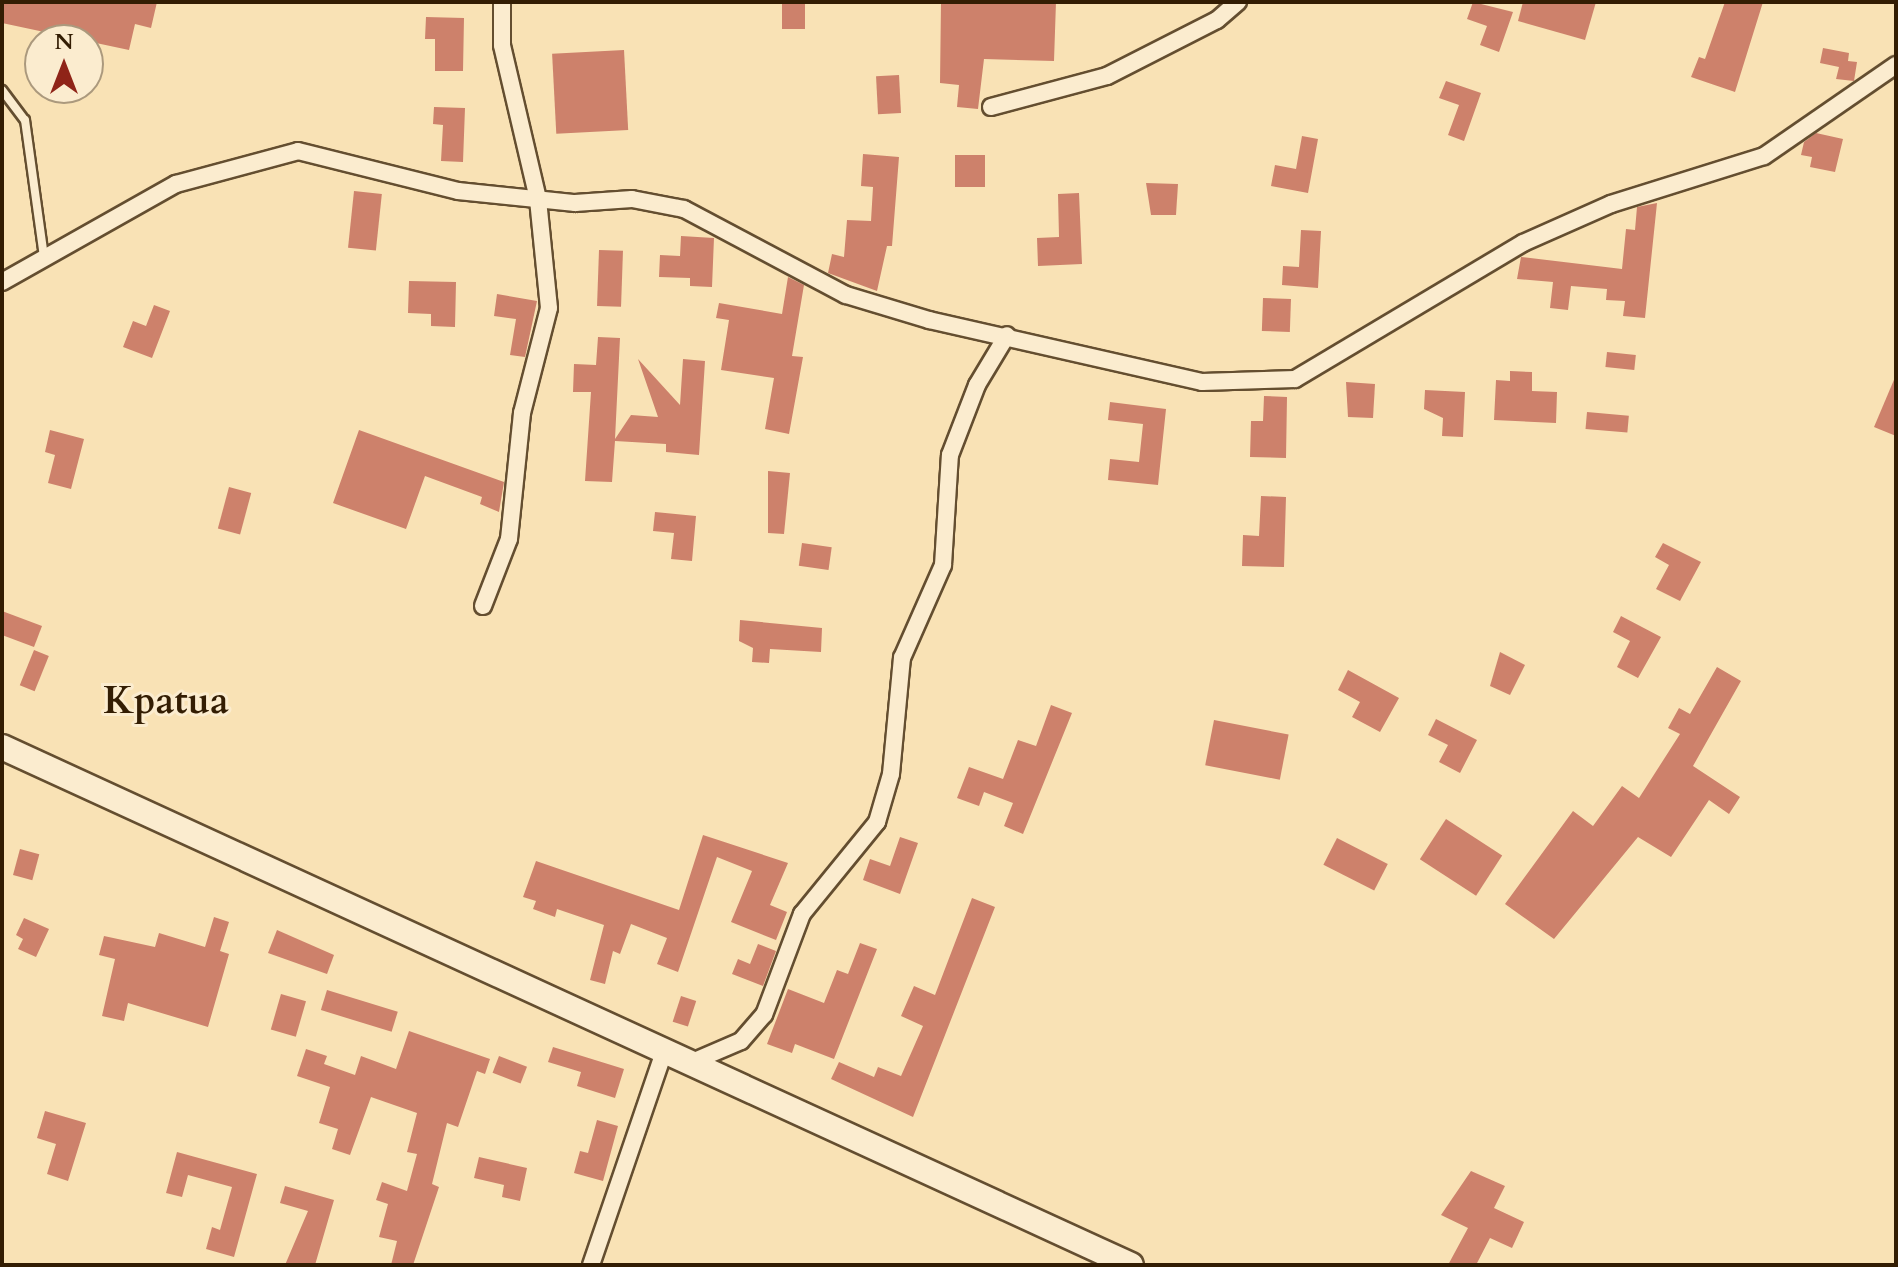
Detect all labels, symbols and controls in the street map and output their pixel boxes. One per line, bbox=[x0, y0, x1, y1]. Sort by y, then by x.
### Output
north arrow bbox=[24, 24, 104, 104]
text: N bbox=[54, 27, 74, 57]
district label: Kpatua bbox=[103, 679, 229, 725]

